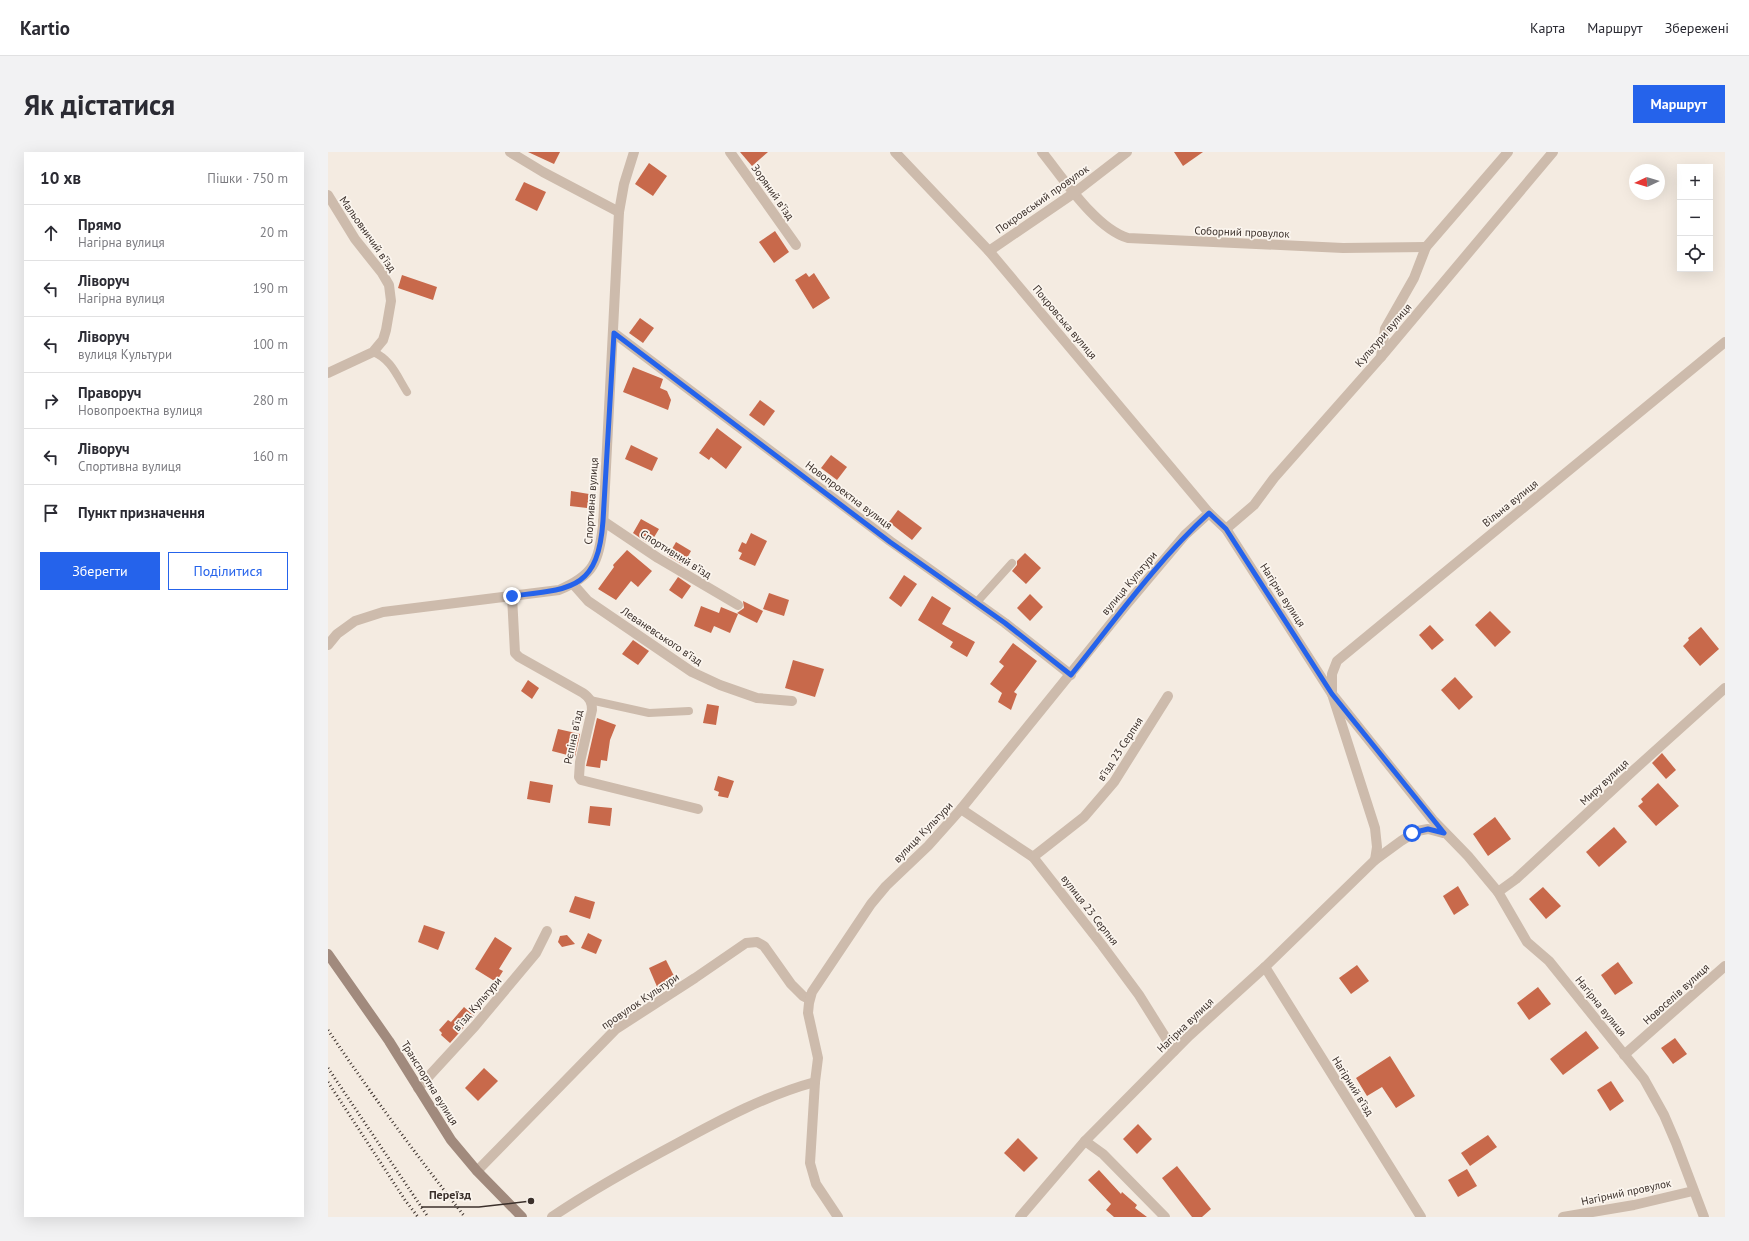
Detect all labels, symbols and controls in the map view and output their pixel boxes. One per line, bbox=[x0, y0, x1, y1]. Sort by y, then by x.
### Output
text: Kartio bbox=[20, 16, 70, 40]
text: Карта bbox=[1530, 19, 1565, 37]
text: Маршрут bbox=[1587, 19, 1643, 37]
text: Збережені bbox=[1665, 19, 1729, 37]
button: Маршрут bbox=[1633, 85, 1725, 123]
text: Як дістатися bbox=[24, 86, 175, 123]
street label: Зоряний в’їзд bbox=[749, 161, 797, 223]
street label: Покровський провулок bbox=[993, 161, 1092, 237]
north arrow bbox=[1629, 164, 1665, 200]
map controls bbox=[1677, 164, 1713, 272]
button: + bbox=[1677, 164, 1713, 200]
text: 10 хв bbox=[40, 167, 81, 189]
text: Пішки · 750 m bbox=[207, 170, 288, 187]
street label: Мальовничий в’їзд bbox=[337, 193, 399, 275]
button: − bbox=[1677, 200, 1713, 236]
text: Прямо bbox=[78, 215, 121, 234]
icon: ahead bbox=[40, 222, 62, 244]
street label: Соборний провулок bbox=[1194, 223, 1291, 241]
text: 20 m bbox=[260, 224, 288, 241]
text: Нагірна вулиця bbox=[78, 234, 165, 251]
button: locate bbox=[1677, 236, 1713, 272]
text: Ліворуч bbox=[78, 271, 130, 290]
icon: left bbox=[40, 278, 62, 300]
text: 190 m bbox=[253, 280, 288, 297]
street label: Покровська вулиця bbox=[1030, 282, 1100, 362]
text: Нагірна вулиця bbox=[78, 290, 165, 307]
street label: Культури вулиця bbox=[1352, 300, 1414, 370]
text: Ліворуч bbox=[78, 327, 130, 346]
icon: left bbox=[40, 334, 62, 356]
text: 100 m bbox=[253, 336, 288, 353]
text: вулиця Культури bbox=[78, 346, 172, 363]
text: Праворуч bbox=[78, 383, 141, 402]
icon: right bbox=[40, 390, 62, 412]
text: 280 m bbox=[253, 392, 288, 409]
text: Новопроектна вулиця bbox=[78, 402, 202, 419]
text: Ліворуч bbox=[78, 439, 130, 458]
icon: left bbox=[40, 446, 62, 468]
text: 160 m bbox=[253, 448, 288, 465]
street label: Спортивна вулиця bbox=[581, 457, 601, 545]
text: Спортивна вулиця bbox=[78, 458, 181, 475]
street label: Новопроектна вулиця bbox=[803, 458, 895, 532]
street label: Вільна вулиця bbox=[1479, 476, 1541, 530]
icon: arrive bbox=[40, 502, 62, 524]
text: Пункт призначення bbox=[78, 503, 205, 522]
street label: Спортивний в’їзд bbox=[638, 526, 714, 582]
street label: вулиця Культури bbox=[1098, 548, 1160, 618]
button: Зберегти bbox=[40, 552, 160, 590]
button: Поділитися bbox=[168, 552, 288, 590]
street label: Нагірна вулиця bbox=[1257, 560, 1309, 630]
route end bbox=[503, 587, 521, 605]
street label: Леваневського в’їзд bbox=[618, 603, 705, 668]
street label: Рєпіна в’їзд bbox=[560, 709, 586, 765]
street label: в’їзд 23 Серпня bbox=[1094, 714, 1146, 784]
street label: Миру вулиця bbox=[1577, 756, 1631, 808]
street label: вулиця Культури bbox=[890, 799, 956, 865]
route start bbox=[1403, 824, 1421, 842]
street label: вулиця 23 Серпня bbox=[1058, 872, 1122, 948]
street label: Новоселів вулиця bbox=[1640, 960, 1712, 1028]
street label: провулок Культури bbox=[598, 970, 682, 1032]
street label: Нагірна вулиця bbox=[1572, 973, 1630, 1039]
street label: в’їзд Культури bbox=[450, 974, 504, 1034]
street label: Нагірна вулиця bbox=[1154, 994, 1216, 1056]
street label: Транспортна вулиця bbox=[398, 1038, 462, 1128]
street label: Нагірний в’їзд bbox=[1329, 1054, 1377, 1118]
street label: Нагірний провулок bbox=[1580, 1175, 1673, 1208]
callout: Переїзд bbox=[421, 1183, 479, 1207]
text: Переїзд bbox=[429, 1187, 471, 1202]

